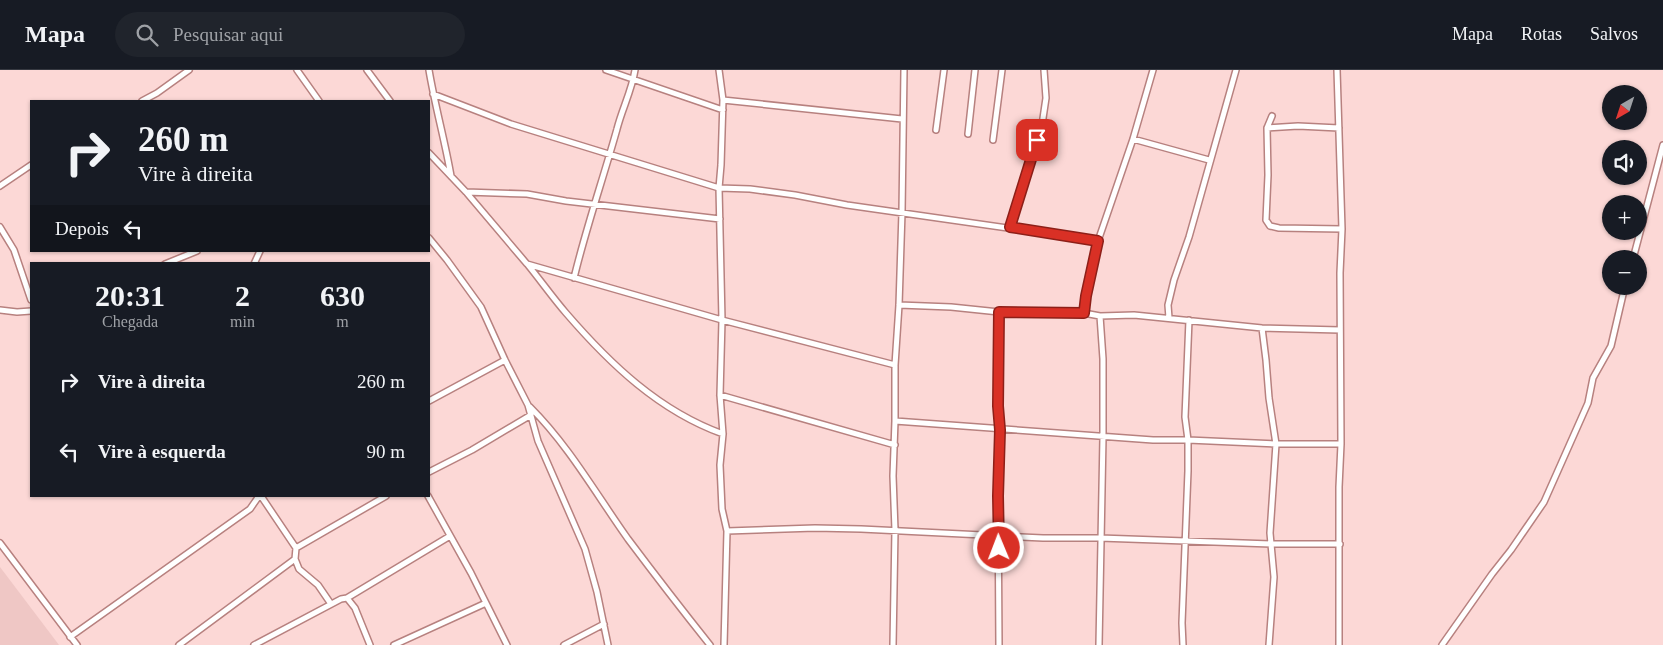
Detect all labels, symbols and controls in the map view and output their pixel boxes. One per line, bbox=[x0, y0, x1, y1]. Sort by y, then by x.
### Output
search box bbox=[115, 12, 465, 57]
text: Mapa bbox=[25, 21, 85, 47]
icon: search bbox=[133, 21, 161, 49]
text: Pesquisar aqui bbox=[173, 24, 283, 45]
text: Mapa bbox=[1452, 24, 1493, 44]
text: Rotas bbox=[1521, 24, 1562, 44]
text: Salvos bbox=[1590, 24, 1638, 44]
north arrow bbox=[1602, 85, 1648, 130]
map controls bbox=[1602, 85, 1647, 295]
pin bbox=[1016, 119, 1058, 161]
icon: right bbox=[55, 120, 120, 185]
text: 260 m bbox=[138, 120, 228, 159]
icon: arrive bbox=[1023, 126, 1051, 154]
button: sound bbox=[1602, 140, 1647, 185]
text: Vire à direita bbox=[138, 161, 253, 186]
button: + bbox=[1602, 195, 1647, 240]
icon: left bbox=[119, 215, 147, 243]
text: Depois bbox=[55, 218, 109, 239]
button: − bbox=[1602, 250, 1647, 295]
text: 20:31 bbox=[95, 279, 165, 312]
text: 2 bbox=[235, 279, 250, 312]
text: 630 bbox=[320, 279, 365, 312]
text: Chegada bbox=[102, 313, 158, 330]
text: min bbox=[230, 313, 255, 330]
text: m bbox=[336, 313, 349, 330]
icon: right bbox=[55, 368, 83, 396]
text: Vire à direita bbox=[98, 371, 205, 392]
text: 260 m bbox=[357, 371, 405, 392]
icon: left bbox=[55, 438, 83, 466]
text: Vire à esquerda bbox=[98, 441, 226, 462]
text: 90 m bbox=[366, 441, 405, 462]
position arrow bbox=[972, 521, 1024, 573]

